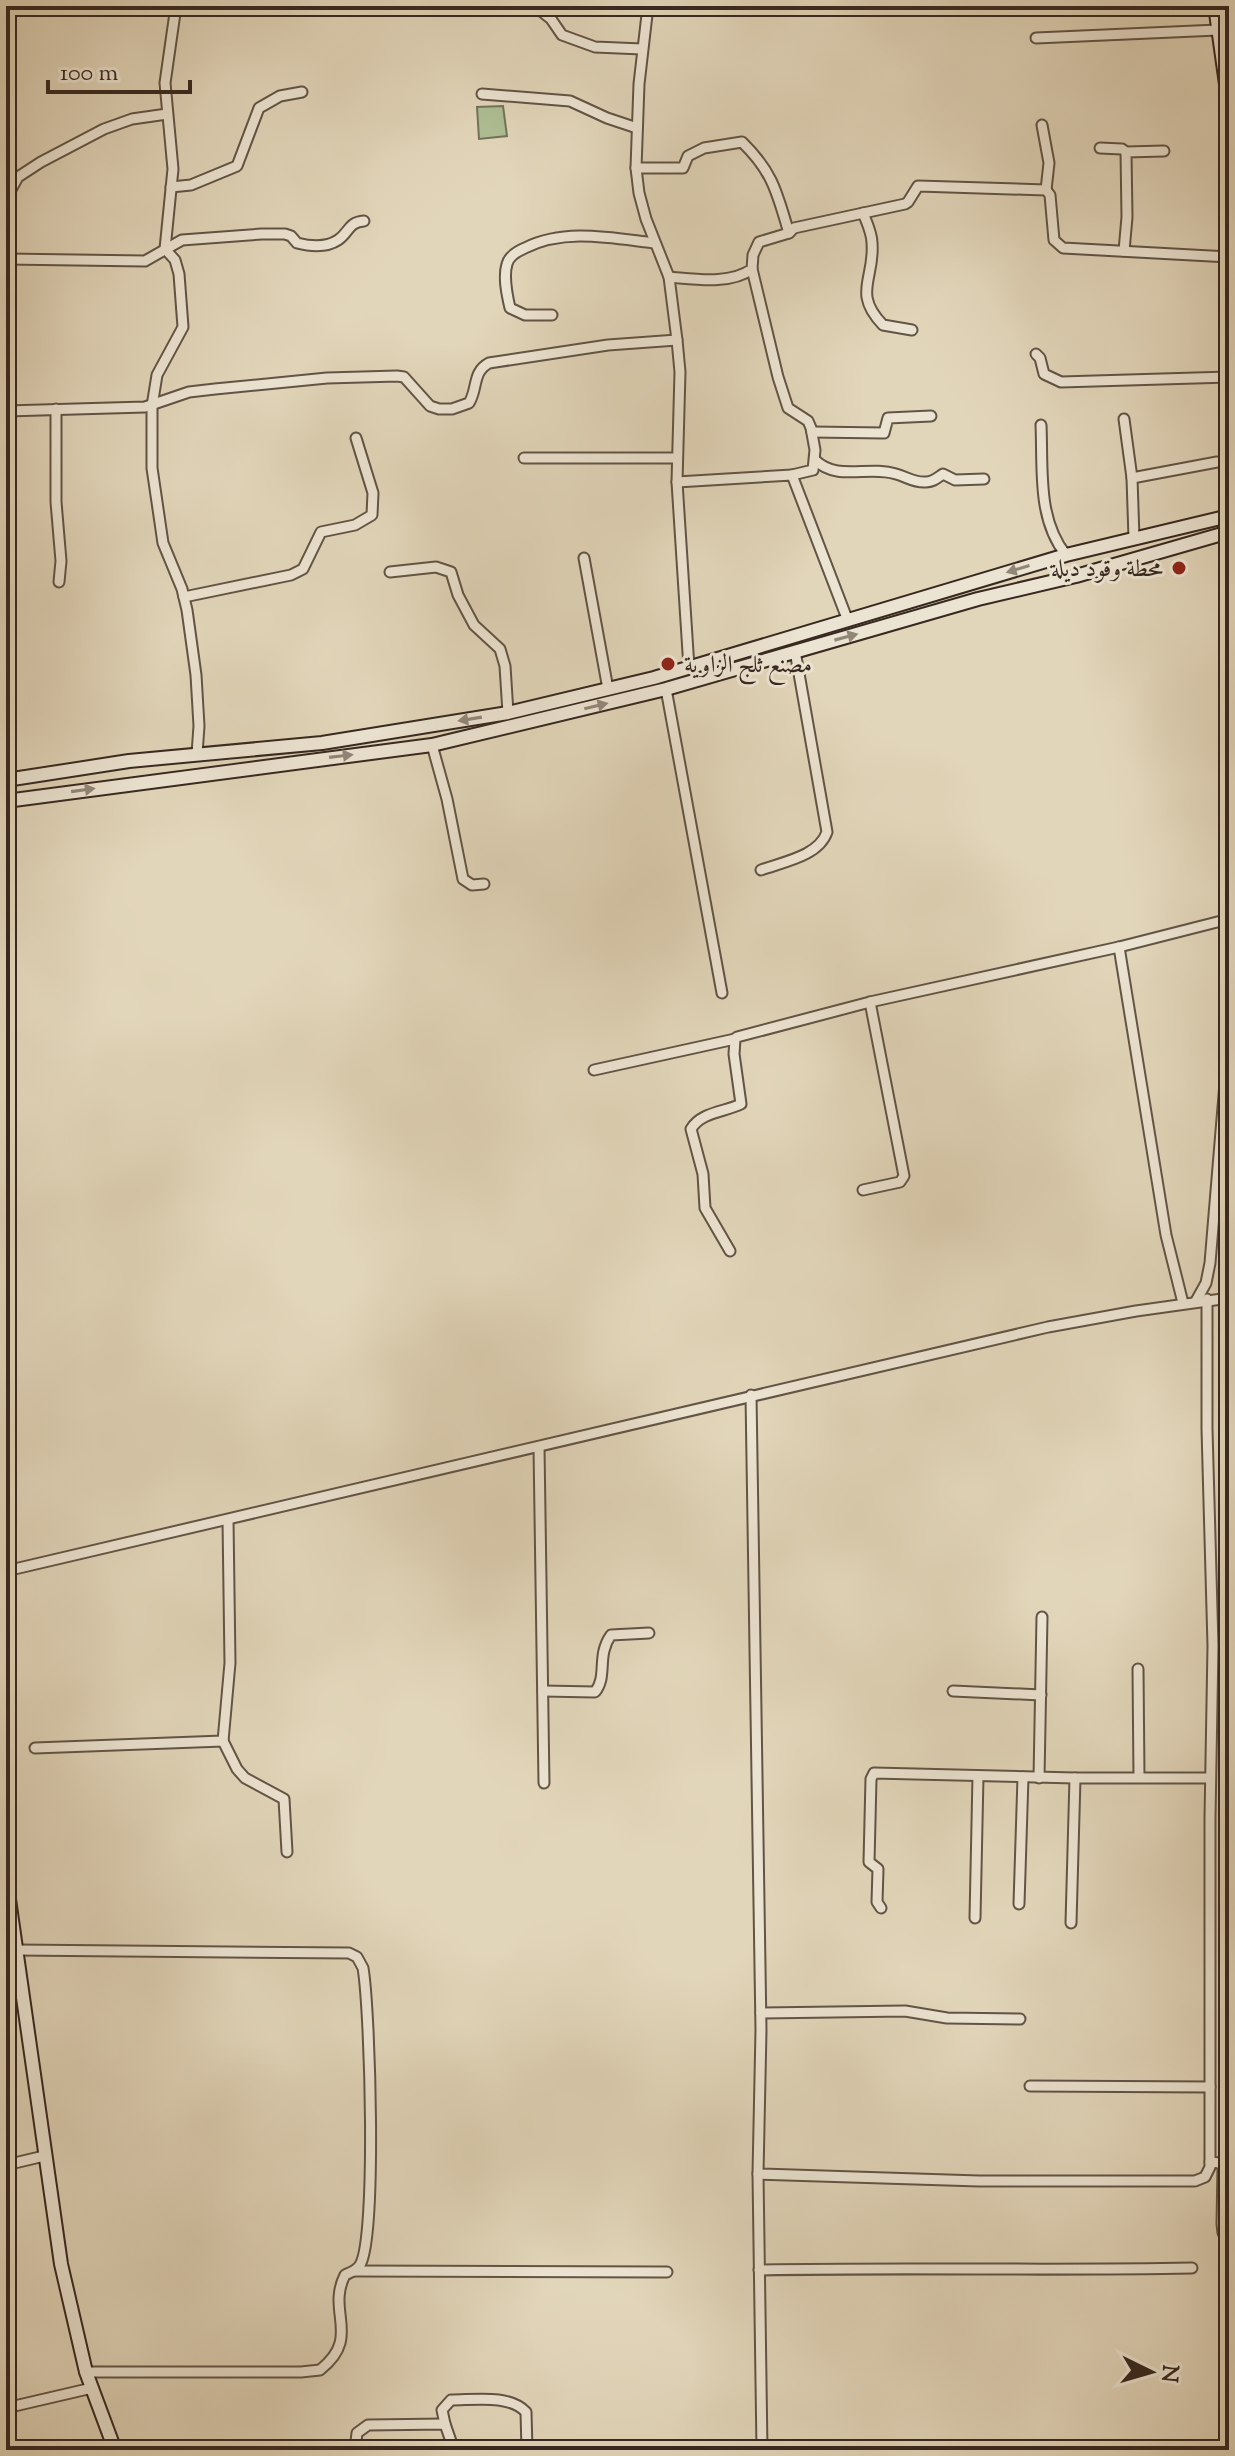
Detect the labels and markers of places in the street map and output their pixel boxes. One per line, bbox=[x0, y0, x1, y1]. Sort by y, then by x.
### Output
place label: محطة وقود ديلة bbox=[1050, 553, 1163, 587]
marker: محطة وقود ديلة bbox=[1170, 559, 1188, 577]
place label: مصنع ثلج الزاوية bbox=[684, 649, 812, 686]
marker: مصنع ثلج الزاوية bbox=[659, 655, 677, 673]

